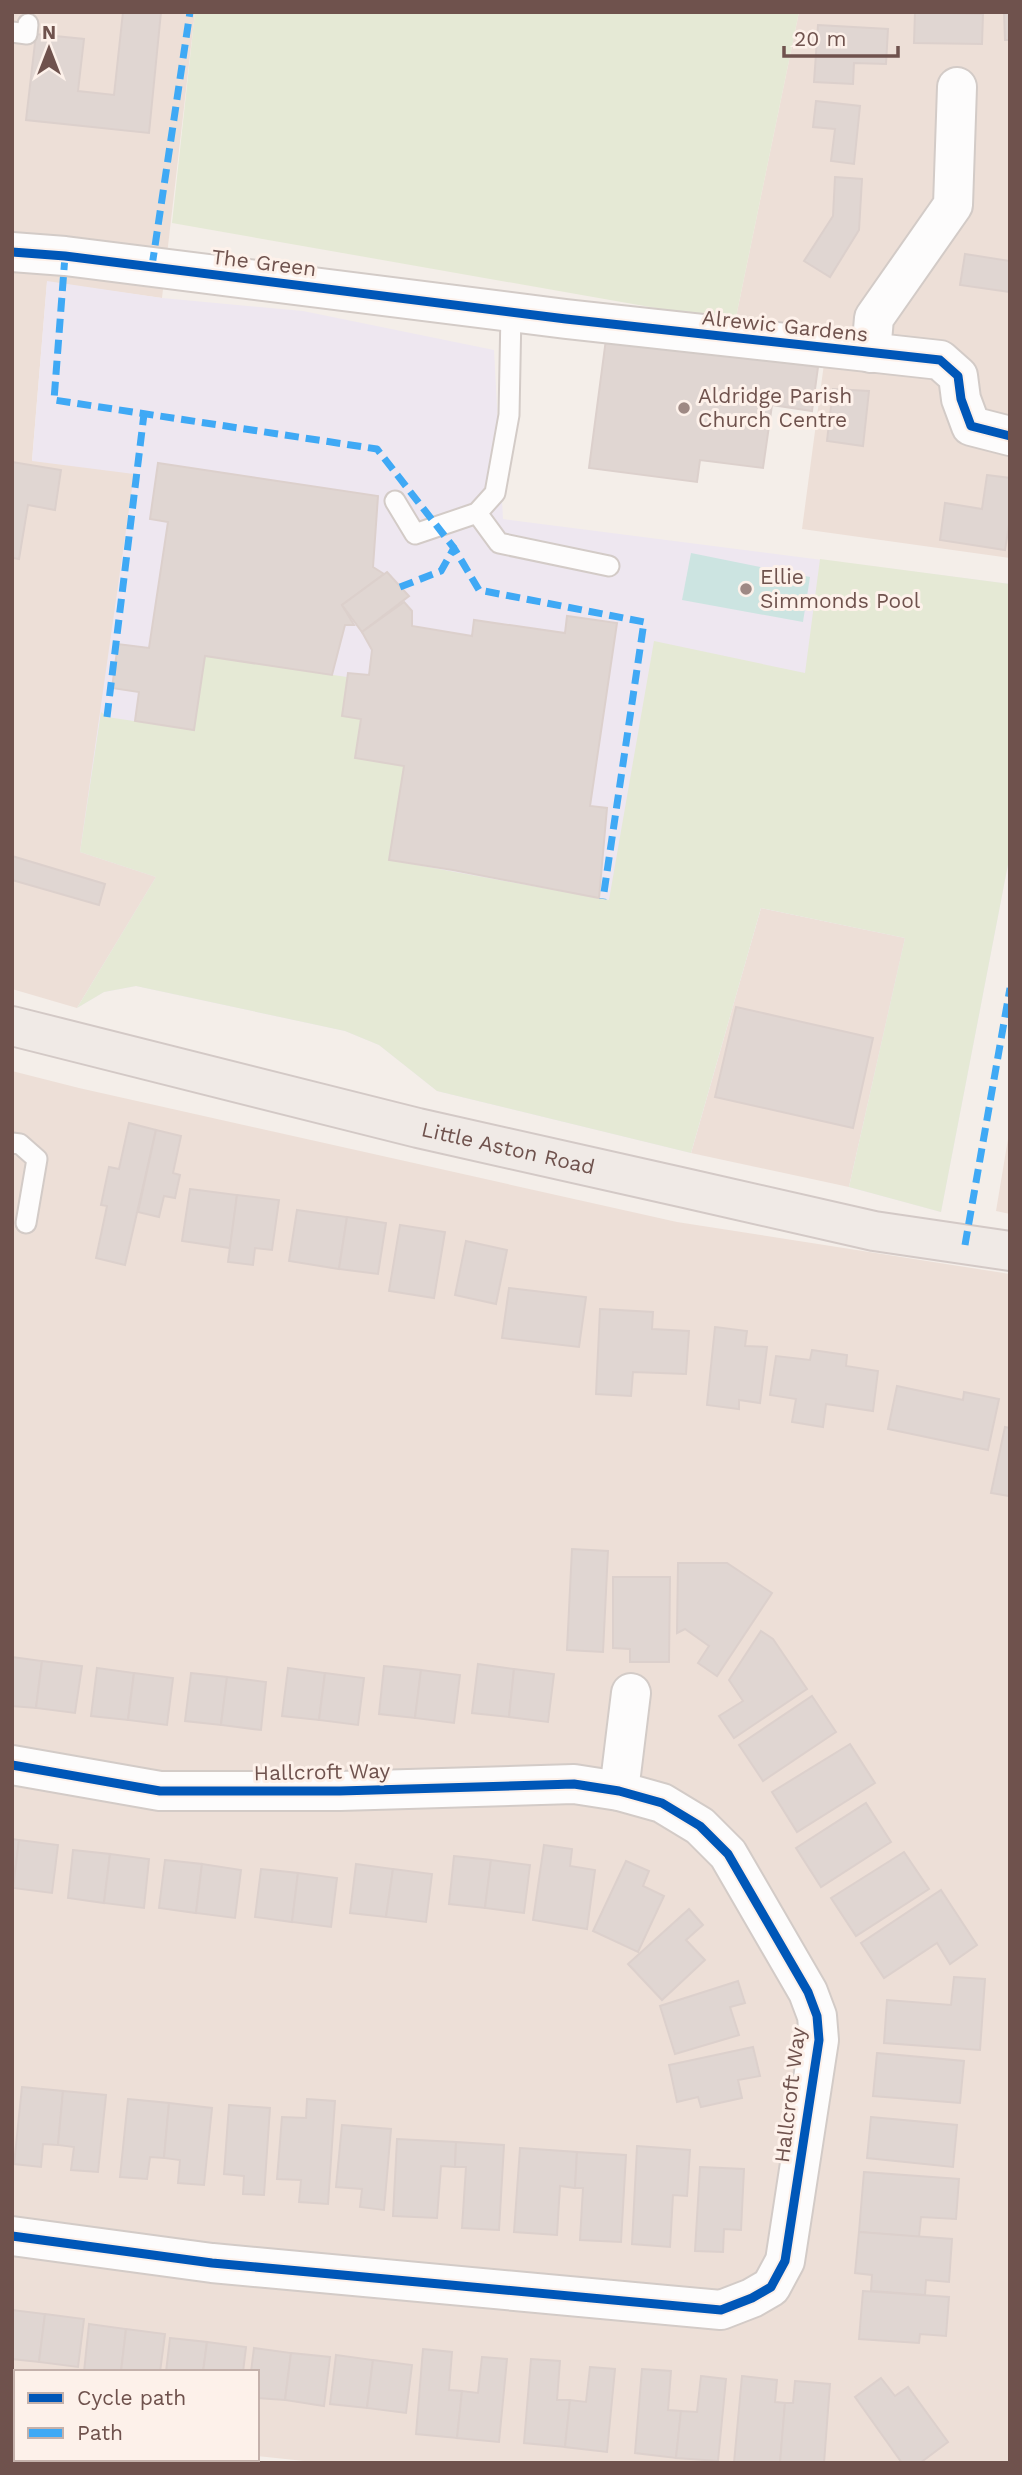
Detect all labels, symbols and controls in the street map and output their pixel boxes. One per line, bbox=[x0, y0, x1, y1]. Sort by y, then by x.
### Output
north arrow bbox=[14, 14, 84, 84]
scale bar bbox=[784, 14, 898, 58]
text: N bbox=[42, 21, 56, 44]
text: 20 m bbox=[794, 26, 846, 51]
street label: The Green bbox=[210, 244, 318, 281]
street label: Alrewic Gardens bbox=[701, 304, 869, 347]
place label: Aldridge Parish Church Centre bbox=[698, 383, 852, 432]
marker: Aldridge Parish Church Centre bbox=[676, 400, 692, 416]
place label: Ellie Simmonds Pool bbox=[760, 564, 921, 613]
marker: Ellie Simmonds Pool bbox=[738, 581, 754, 597]
street label: Little Aston Road bbox=[419, 1116, 597, 1179]
street label: Hallcroft Way bbox=[254, 1758, 391, 1785]
street label: Hallcroft Way bbox=[769, 2025, 810, 2164]
legend bbox=[14, 2370, 259, 2461]
text: Cycle path bbox=[77, 2385, 186, 2410]
text: Path bbox=[77, 2420, 123, 2445]

